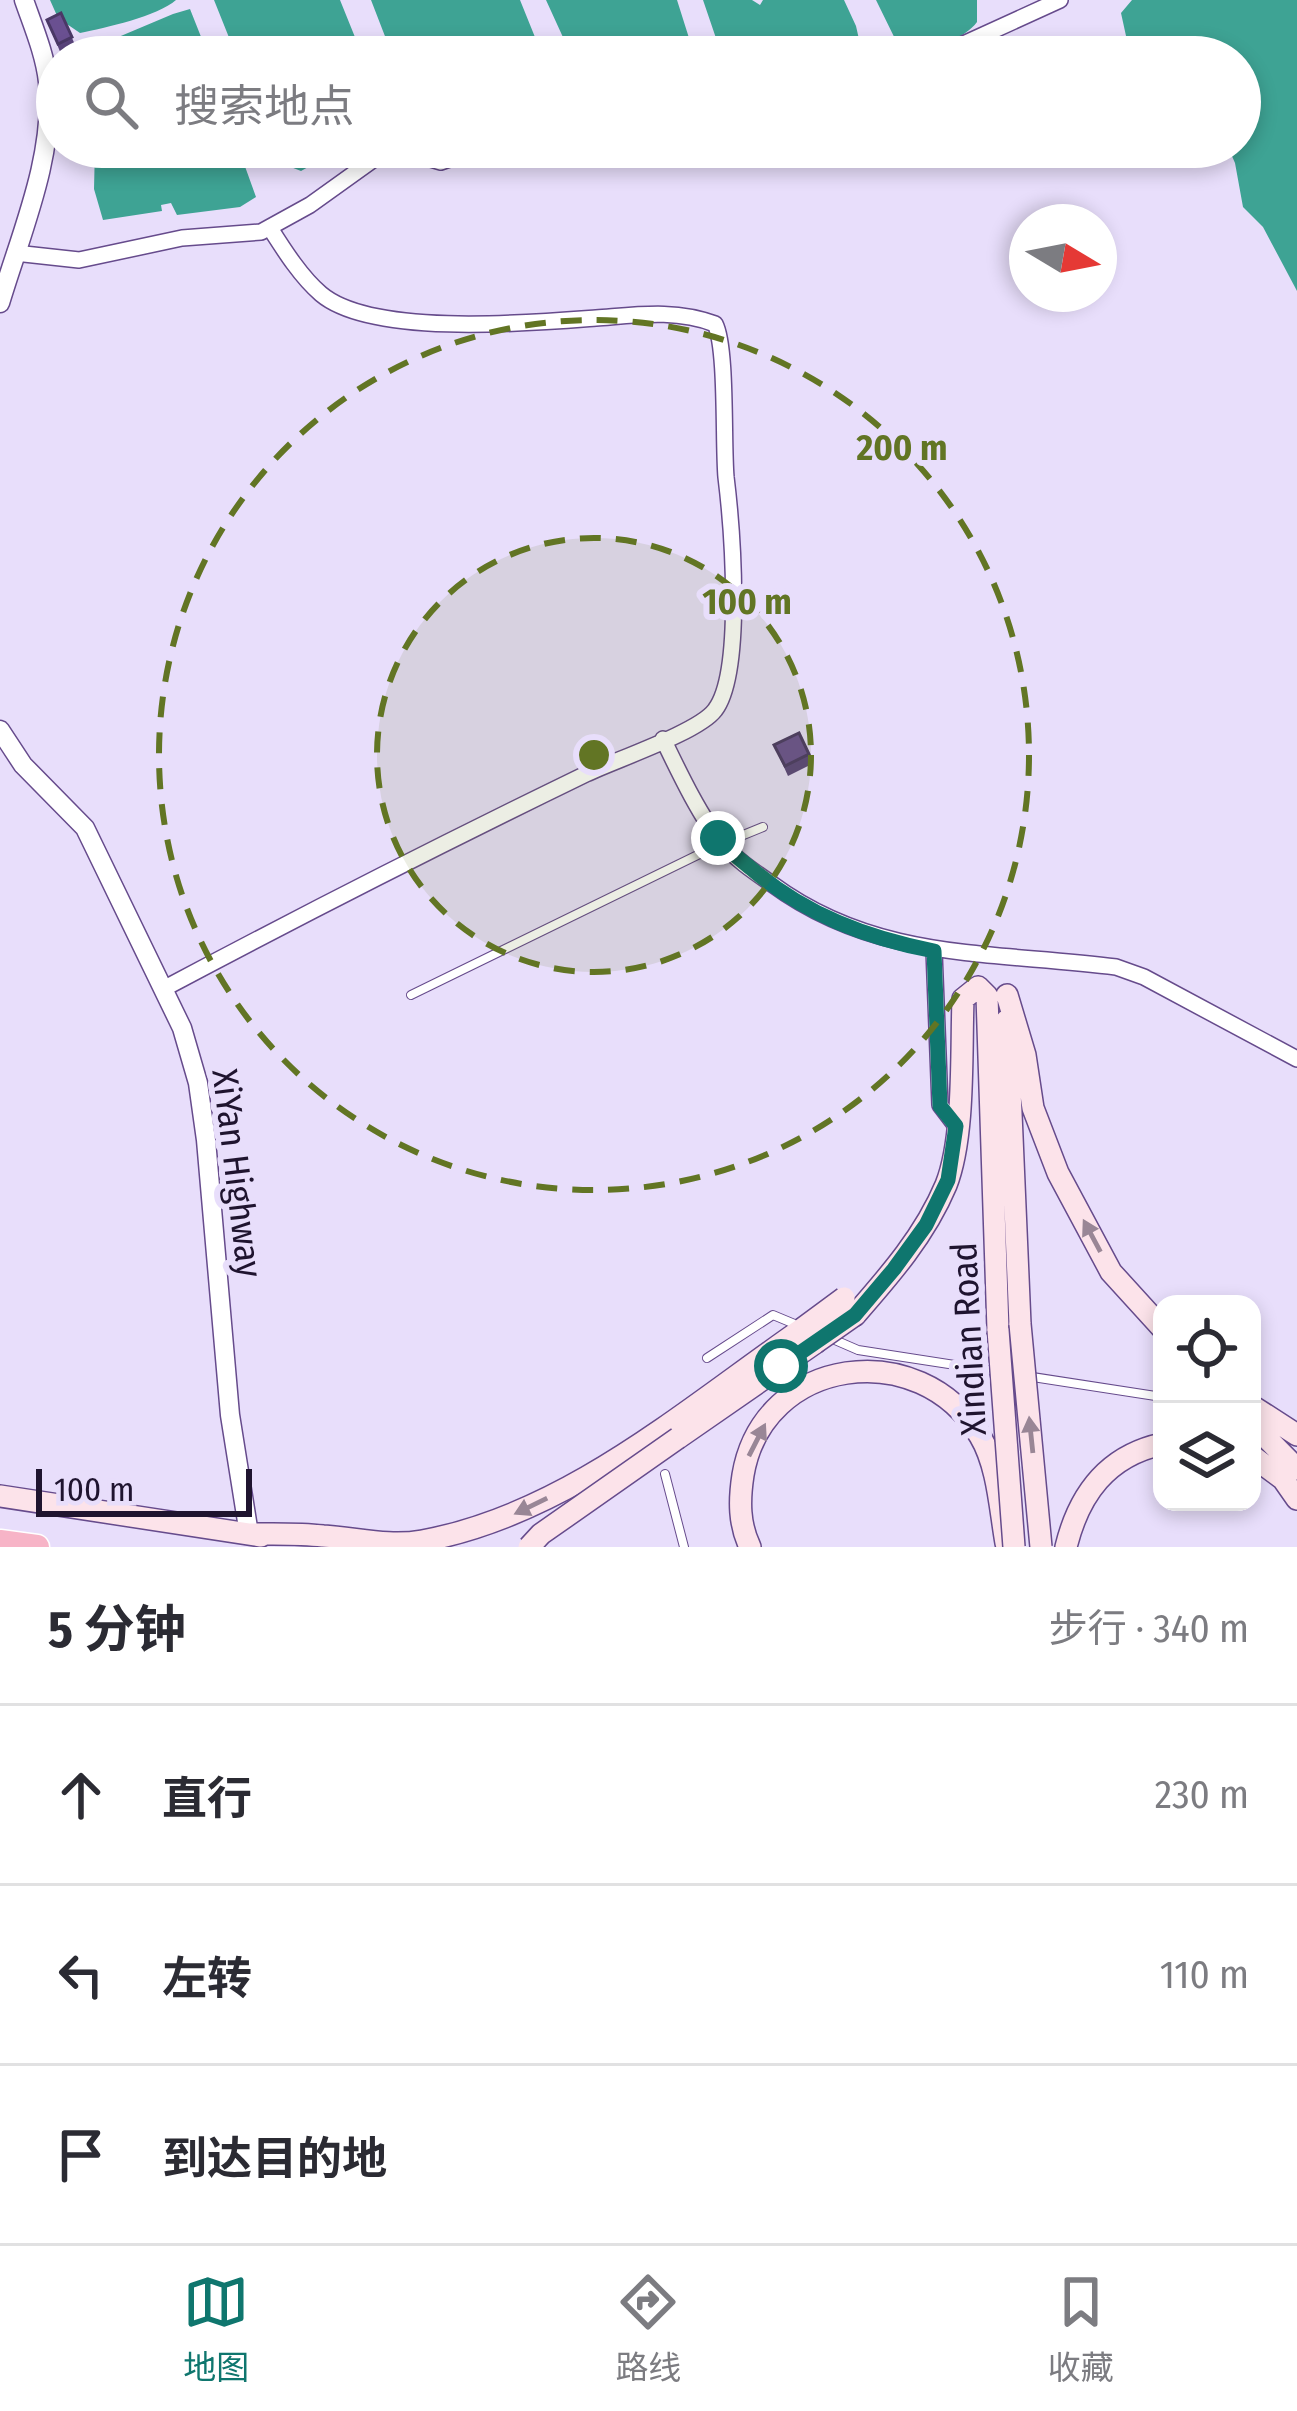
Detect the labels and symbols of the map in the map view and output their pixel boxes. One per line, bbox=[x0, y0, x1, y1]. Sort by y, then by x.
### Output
north arrow bbox=[1009, 204, 1117, 312]
text: 200 m bbox=[856, 426, 947, 470]
text: 100 m bbox=[702, 580, 792, 624]
centre of rings bbox=[573, 734, 615, 776]
route end bbox=[691, 811, 745, 865]
street label: XiYan Highway bbox=[202, 1066, 272, 1280]
one-way arrow bbox=[1082, 1218, 1102, 1253]
street label: Xindian Road bbox=[942, 1241, 996, 1437]
route start bbox=[754, 1339, 808, 1393]
one-way arrow bbox=[1021, 1416, 1040, 1453]
one-way arrow bbox=[747, 1423, 767, 1458]
scale bar bbox=[36, 1463, 252, 1516]
one-way arrow bbox=[513, 1496, 548, 1516]

